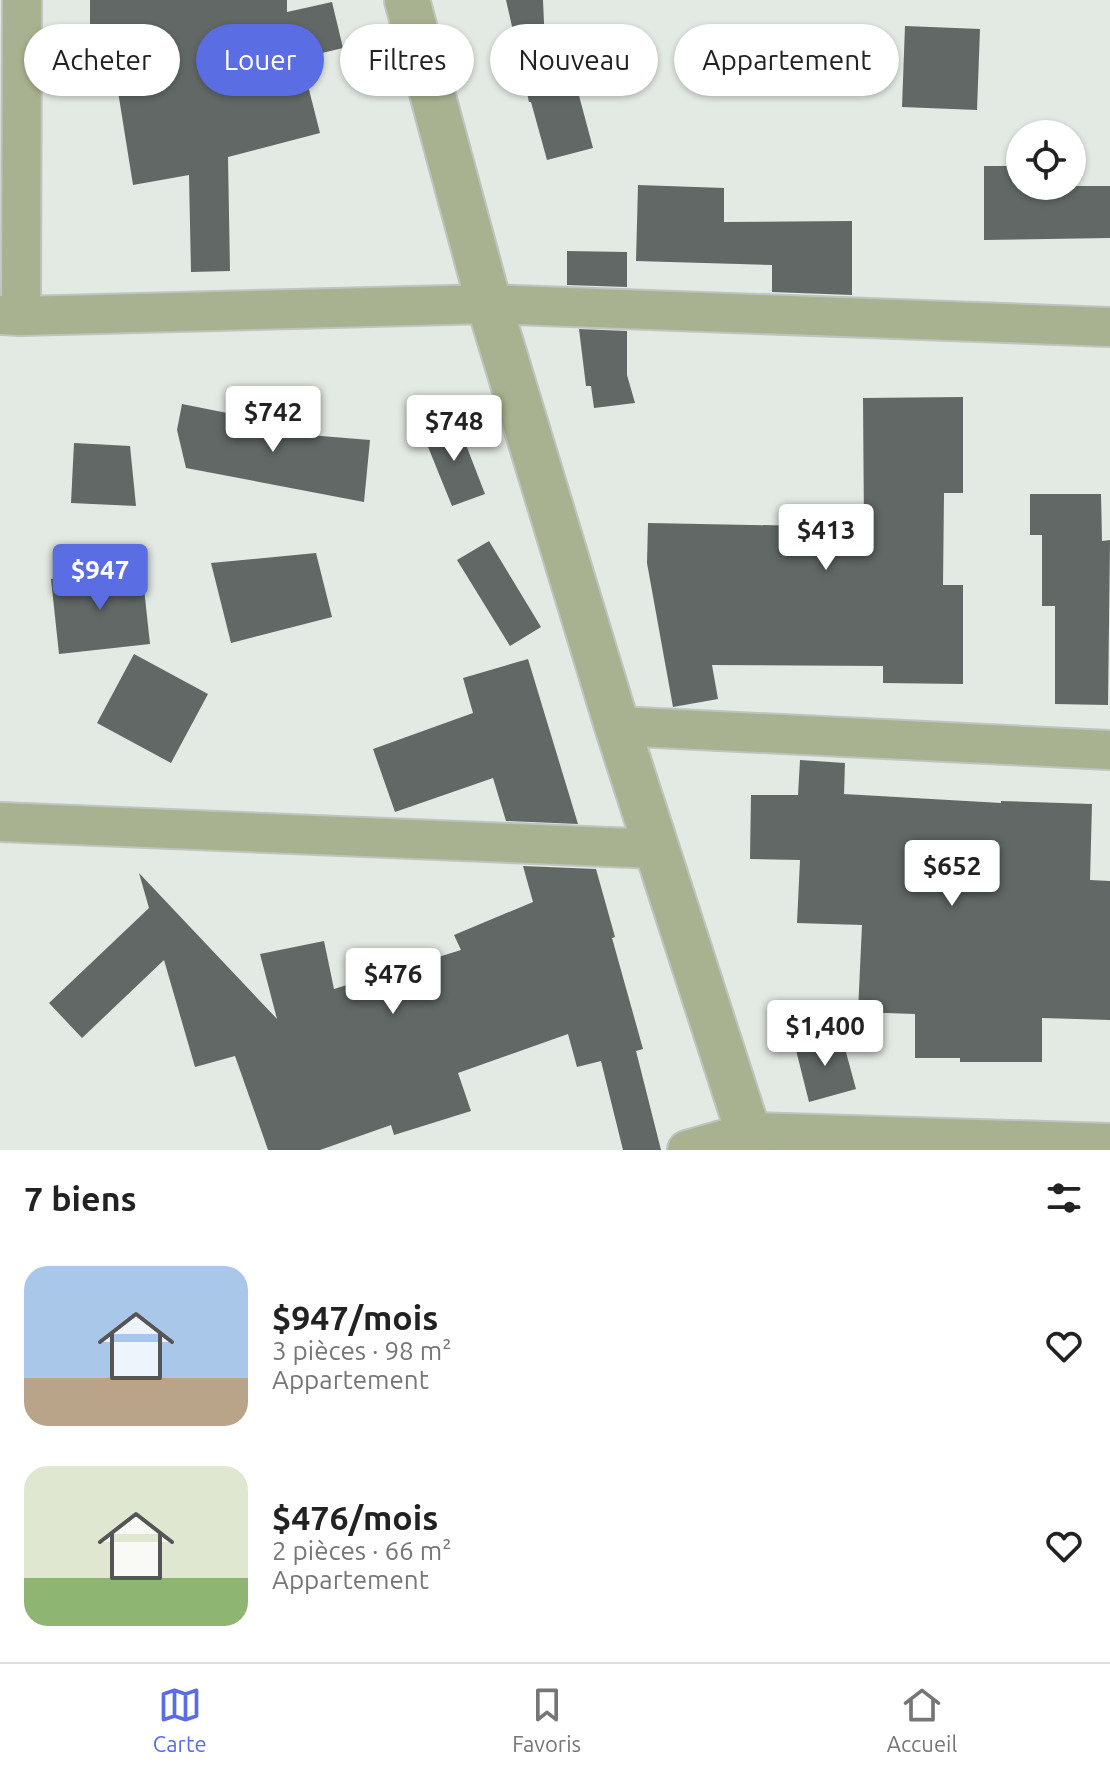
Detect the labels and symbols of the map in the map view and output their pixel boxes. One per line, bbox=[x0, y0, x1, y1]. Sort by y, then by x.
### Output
pin: $742 bbox=[226, 386, 320, 454]
pin: $748 bbox=[407, 395, 501, 463]
pin: $413 bbox=[779, 504, 873, 572]
pin: $947 bbox=[53, 544, 147, 612]
pin: $652 bbox=[905, 840, 999, 908]
pin: $476 bbox=[346, 948, 440, 1016]
pin: $1,400 bbox=[760, 1000, 890, 1068]

